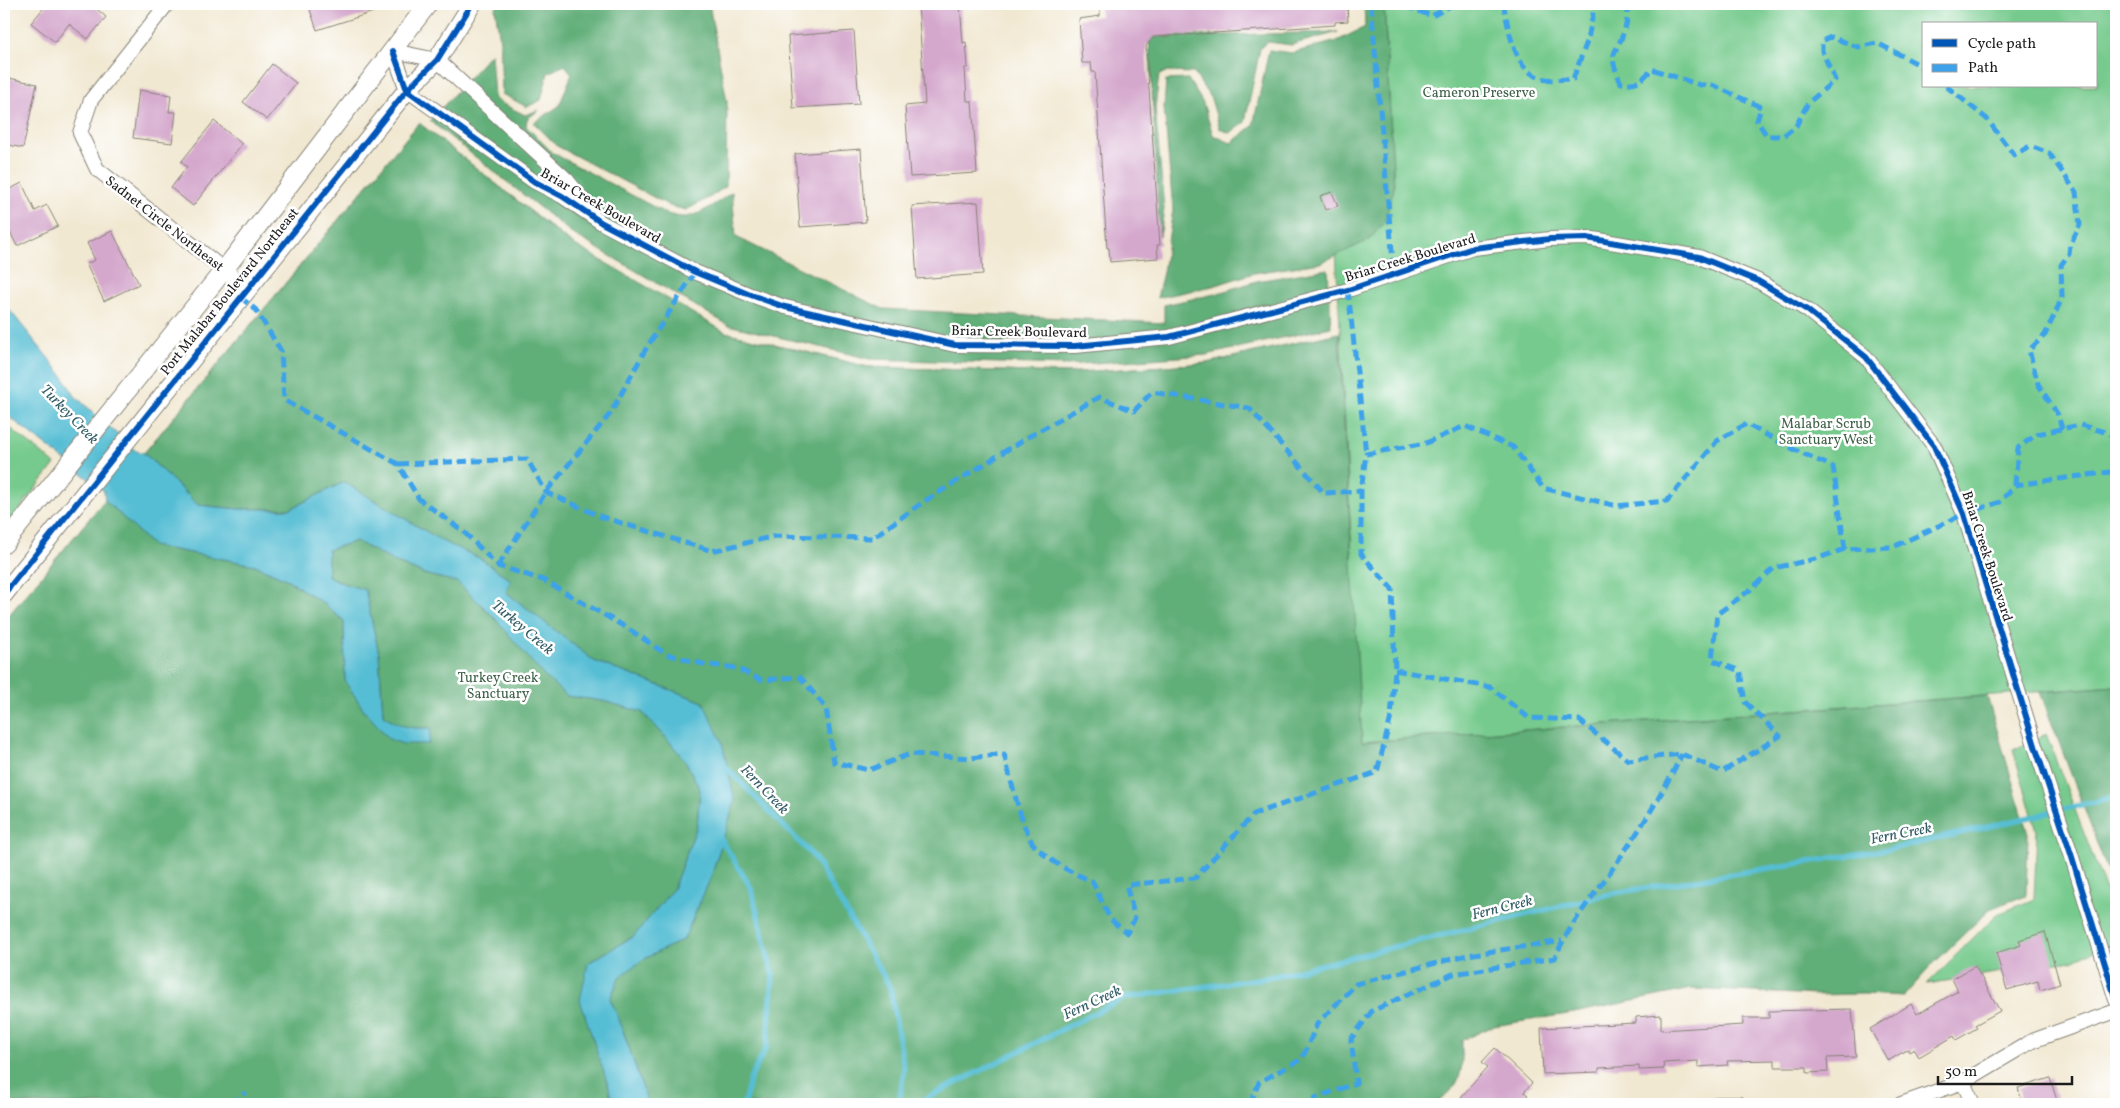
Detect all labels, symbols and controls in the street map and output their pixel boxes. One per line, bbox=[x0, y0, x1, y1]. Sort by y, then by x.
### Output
legend bbox=[1922, 22, 2098, 88]
text: Cycle path bbox=[1968, 34, 2036, 55]
text: Path bbox=[1968, 58, 1998, 79]
park label: Cameron Preserve bbox=[1423, 84, 1536, 103]
street label: Briar Creek Boulevard bbox=[537, 164, 664, 249]
street label: Sadnet Circle Northeast bbox=[101, 172, 227, 277]
street label: Port Malabar Boulevard Northeast bbox=[157, 204, 304, 380]
street label: Briar Creek Boulevard bbox=[1343, 229, 1478, 287]
street label: Briar Creek Boulevard bbox=[951, 322, 1087, 343]
water label: Turkey Creek bbox=[35, 381, 103, 450]
park label: Malabar Scrub Sanctuary West bbox=[1779, 415, 1874, 450]
street label: Briar Creek Boulevard bbox=[1957, 489, 2017, 624]
water label: Turkey Creek bbox=[486, 596, 558, 660]
park label: Turkey Creek Sanctuary bbox=[457, 669, 539, 704]
water label: Fern Creek bbox=[735, 761, 793, 820]
water label: Fern Creek bbox=[1869, 818, 1934, 851]
water label: Fern Creek bbox=[1470, 891, 1535, 926]
water label: Fern Creek bbox=[1060, 981, 1125, 1026]
scale bar bbox=[1938, 1053, 2071, 1085]
text: 50 m bbox=[1945, 1062, 1977, 1083]

